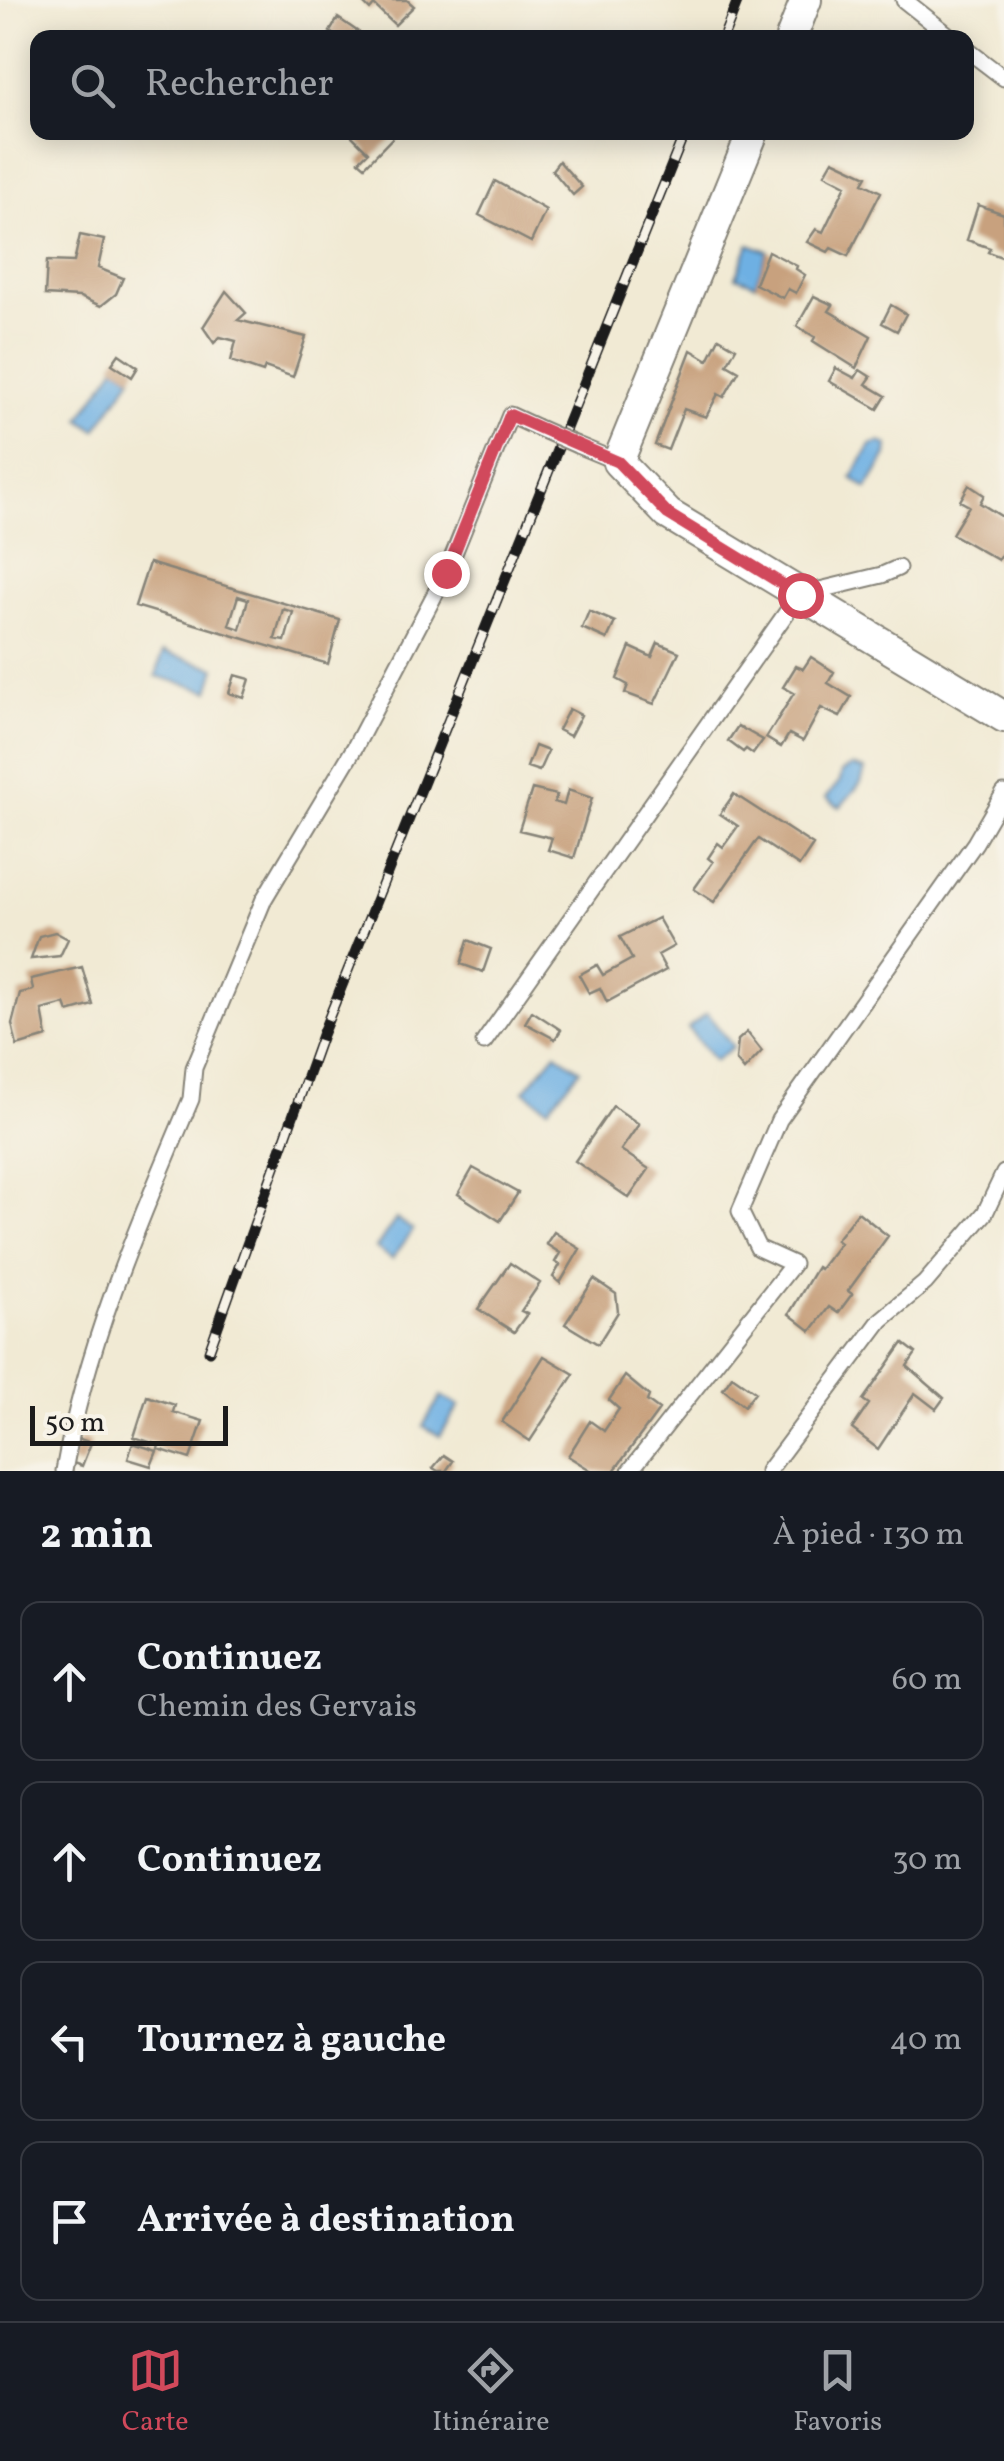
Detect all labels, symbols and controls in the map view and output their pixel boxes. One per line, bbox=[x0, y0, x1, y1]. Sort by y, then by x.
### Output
search box bbox=[30, 30, 974, 140]
icon: search bbox=[65, 58, 120, 113]
text: Rechercher bbox=[145, 59, 333, 112]
route end bbox=[424, 551, 470, 597]
route start bbox=[778, 573, 824, 619]
scale bar bbox=[30, 1401, 228, 1446]
text: 50 m bbox=[45, 1404, 105, 1443]
text: 2 min bbox=[40, 1507, 153, 1566]
text: À pied · 130 m bbox=[773, 1514, 964, 1558]
text: Continuez bbox=[137, 1633, 322, 1686]
icon: ahead bbox=[42, 1654, 97, 1709]
text: 60 m bbox=[892, 1659, 962, 1703]
text: Chemin des Gervais bbox=[137, 1686, 417, 1730]
icon: ahead bbox=[42, 1834, 97, 1889]
text: Continuez bbox=[137, 1835, 322, 1888]
text: 30 m bbox=[892, 1839, 962, 1883]
icon: left bbox=[42, 2014, 97, 2069]
text: Tournez à gauche bbox=[137, 2015, 446, 2068]
text: 40 m bbox=[890, 2019, 962, 2063]
icon: arrive bbox=[42, 2194, 97, 2249]
text: Arrivée à destination bbox=[137, 2195, 515, 2248]
tab: Carte bbox=[122, 2343, 189, 2442]
tab: Itinéraire bbox=[432, 2343, 550, 2442]
tab: Favoris bbox=[793, 2343, 882, 2442]

